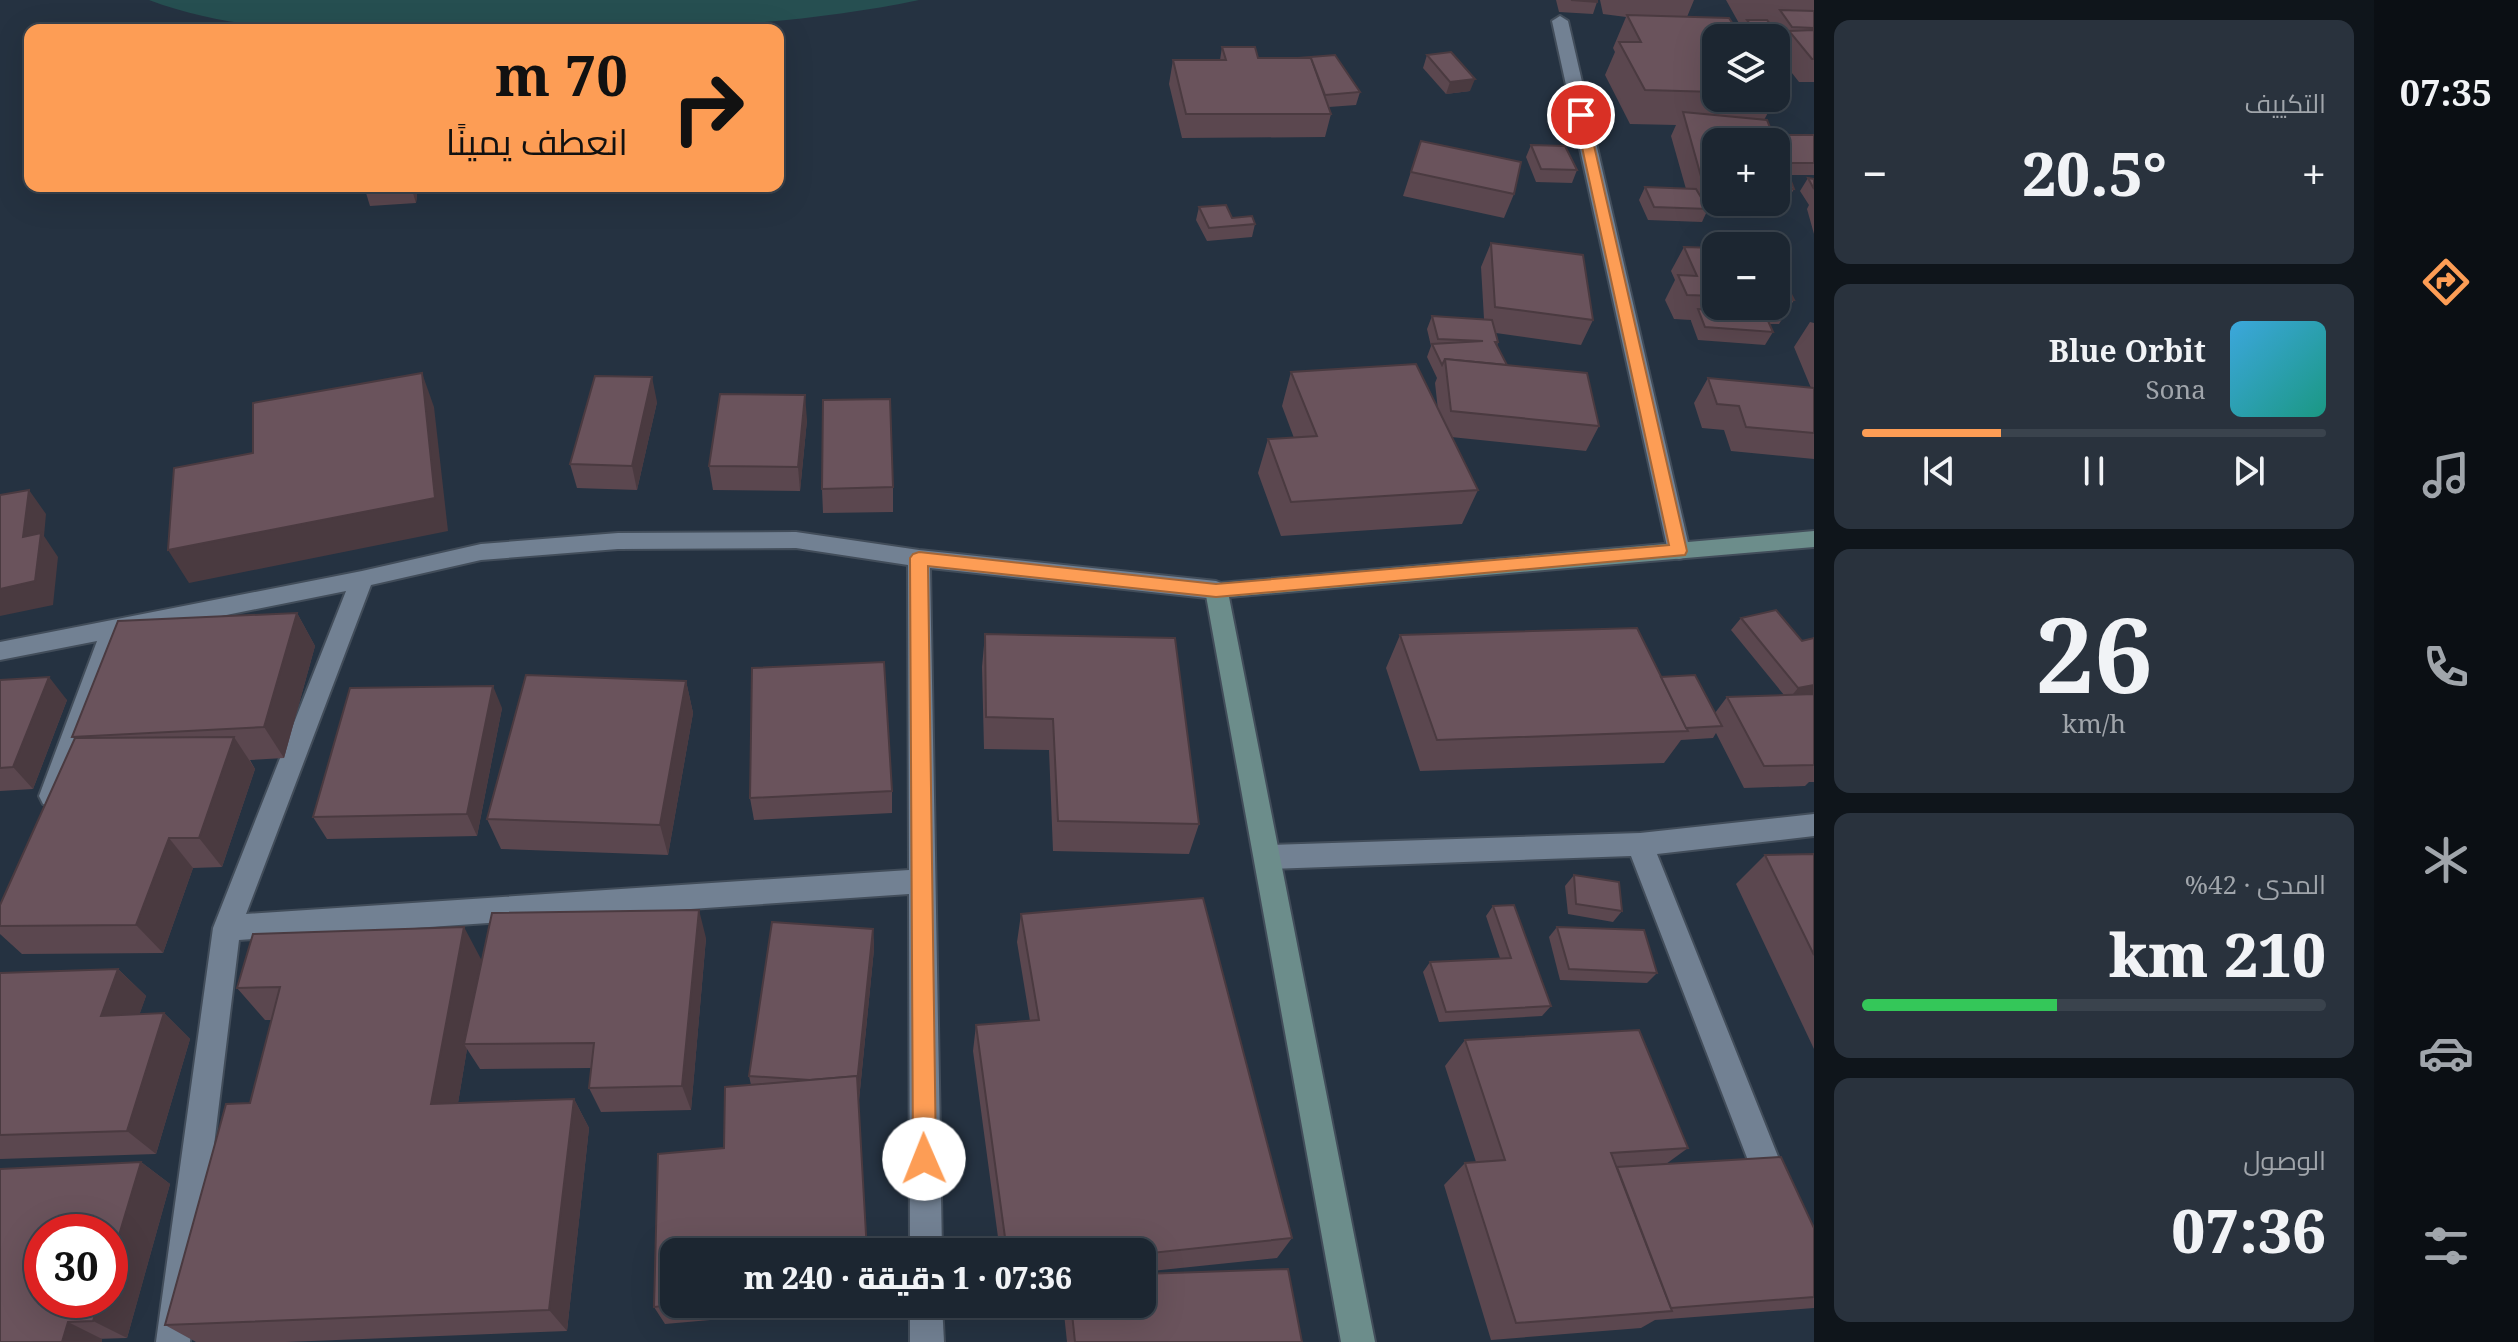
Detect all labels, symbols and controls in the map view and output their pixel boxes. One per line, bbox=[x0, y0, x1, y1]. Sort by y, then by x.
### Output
map controls bbox=[1702, 24, 1790, 320]
button: layers bbox=[1702, 24, 1790, 112]
text: 70 m bbox=[495, 36, 628, 112]
icon: right bbox=[656, 56, 760, 160]
text: 07:35 bbox=[2400, 68, 2492, 117]
pin bbox=[1547, 81, 1615, 149]
text: التكييف bbox=[2244, 85, 2326, 121]
icon: arrive bbox=[1559, 93, 1603, 137]
text: انعطف يمينًا bbox=[446, 117, 628, 166]
button: + bbox=[1702, 128, 1790, 216]
text: 20.5° bbox=[2022, 132, 2167, 214]
text: − bbox=[1862, 143, 1887, 203]
text: + bbox=[2301, 143, 2326, 203]
button: − bbox=[1702, 232, 1790, 320]
icon: directions bbox=[2418, 254, 2474, 310]
text: Blue Orbit bbox=[2049, 330, 2206, 371]
text: Sona bbox=[2145, 371, 2206, 407]
icon: music bbox=[2418, 447, 2474, 503]
icon: previous bbox=[1917, 449, 1961, 493]
icon: pause bbox=[2072, 449, 2116, 493]
icon: next bbox=[2227, 449, 2271, 493]
text: 26 bbox=[2035, 582, 2153, 723]
icon: phone bbox=[2418, 639, 2474, 695]
text: km/h bbox=[2062, 705, 2126, 741]
icon: climate bbox=[2418, 832, 2474, 888]
text: المدى · 42% bbox=[2185, 866, 2326, 902]
text: 210 km bbox=[2109, 913, 2326, 995]
icon: car bbox=[2418, 1025, 2474, 1081]
position arrow bbox=[882, 1117, 966, 1201]
text: الوصول bbox=[2243, 1142, 2326, 1178]
text: 07:36 bbox=[2171, 1189, 2326, 1271]
speed limit sign: 30 bbox=[24, 1214, 128, 1318]
icon: filters bbox=[2418, 1218, 2474, 1274]
text: 07:36 · 1 دقيقة · 240 m bbox=[744, 1257, 1072, 1298]

